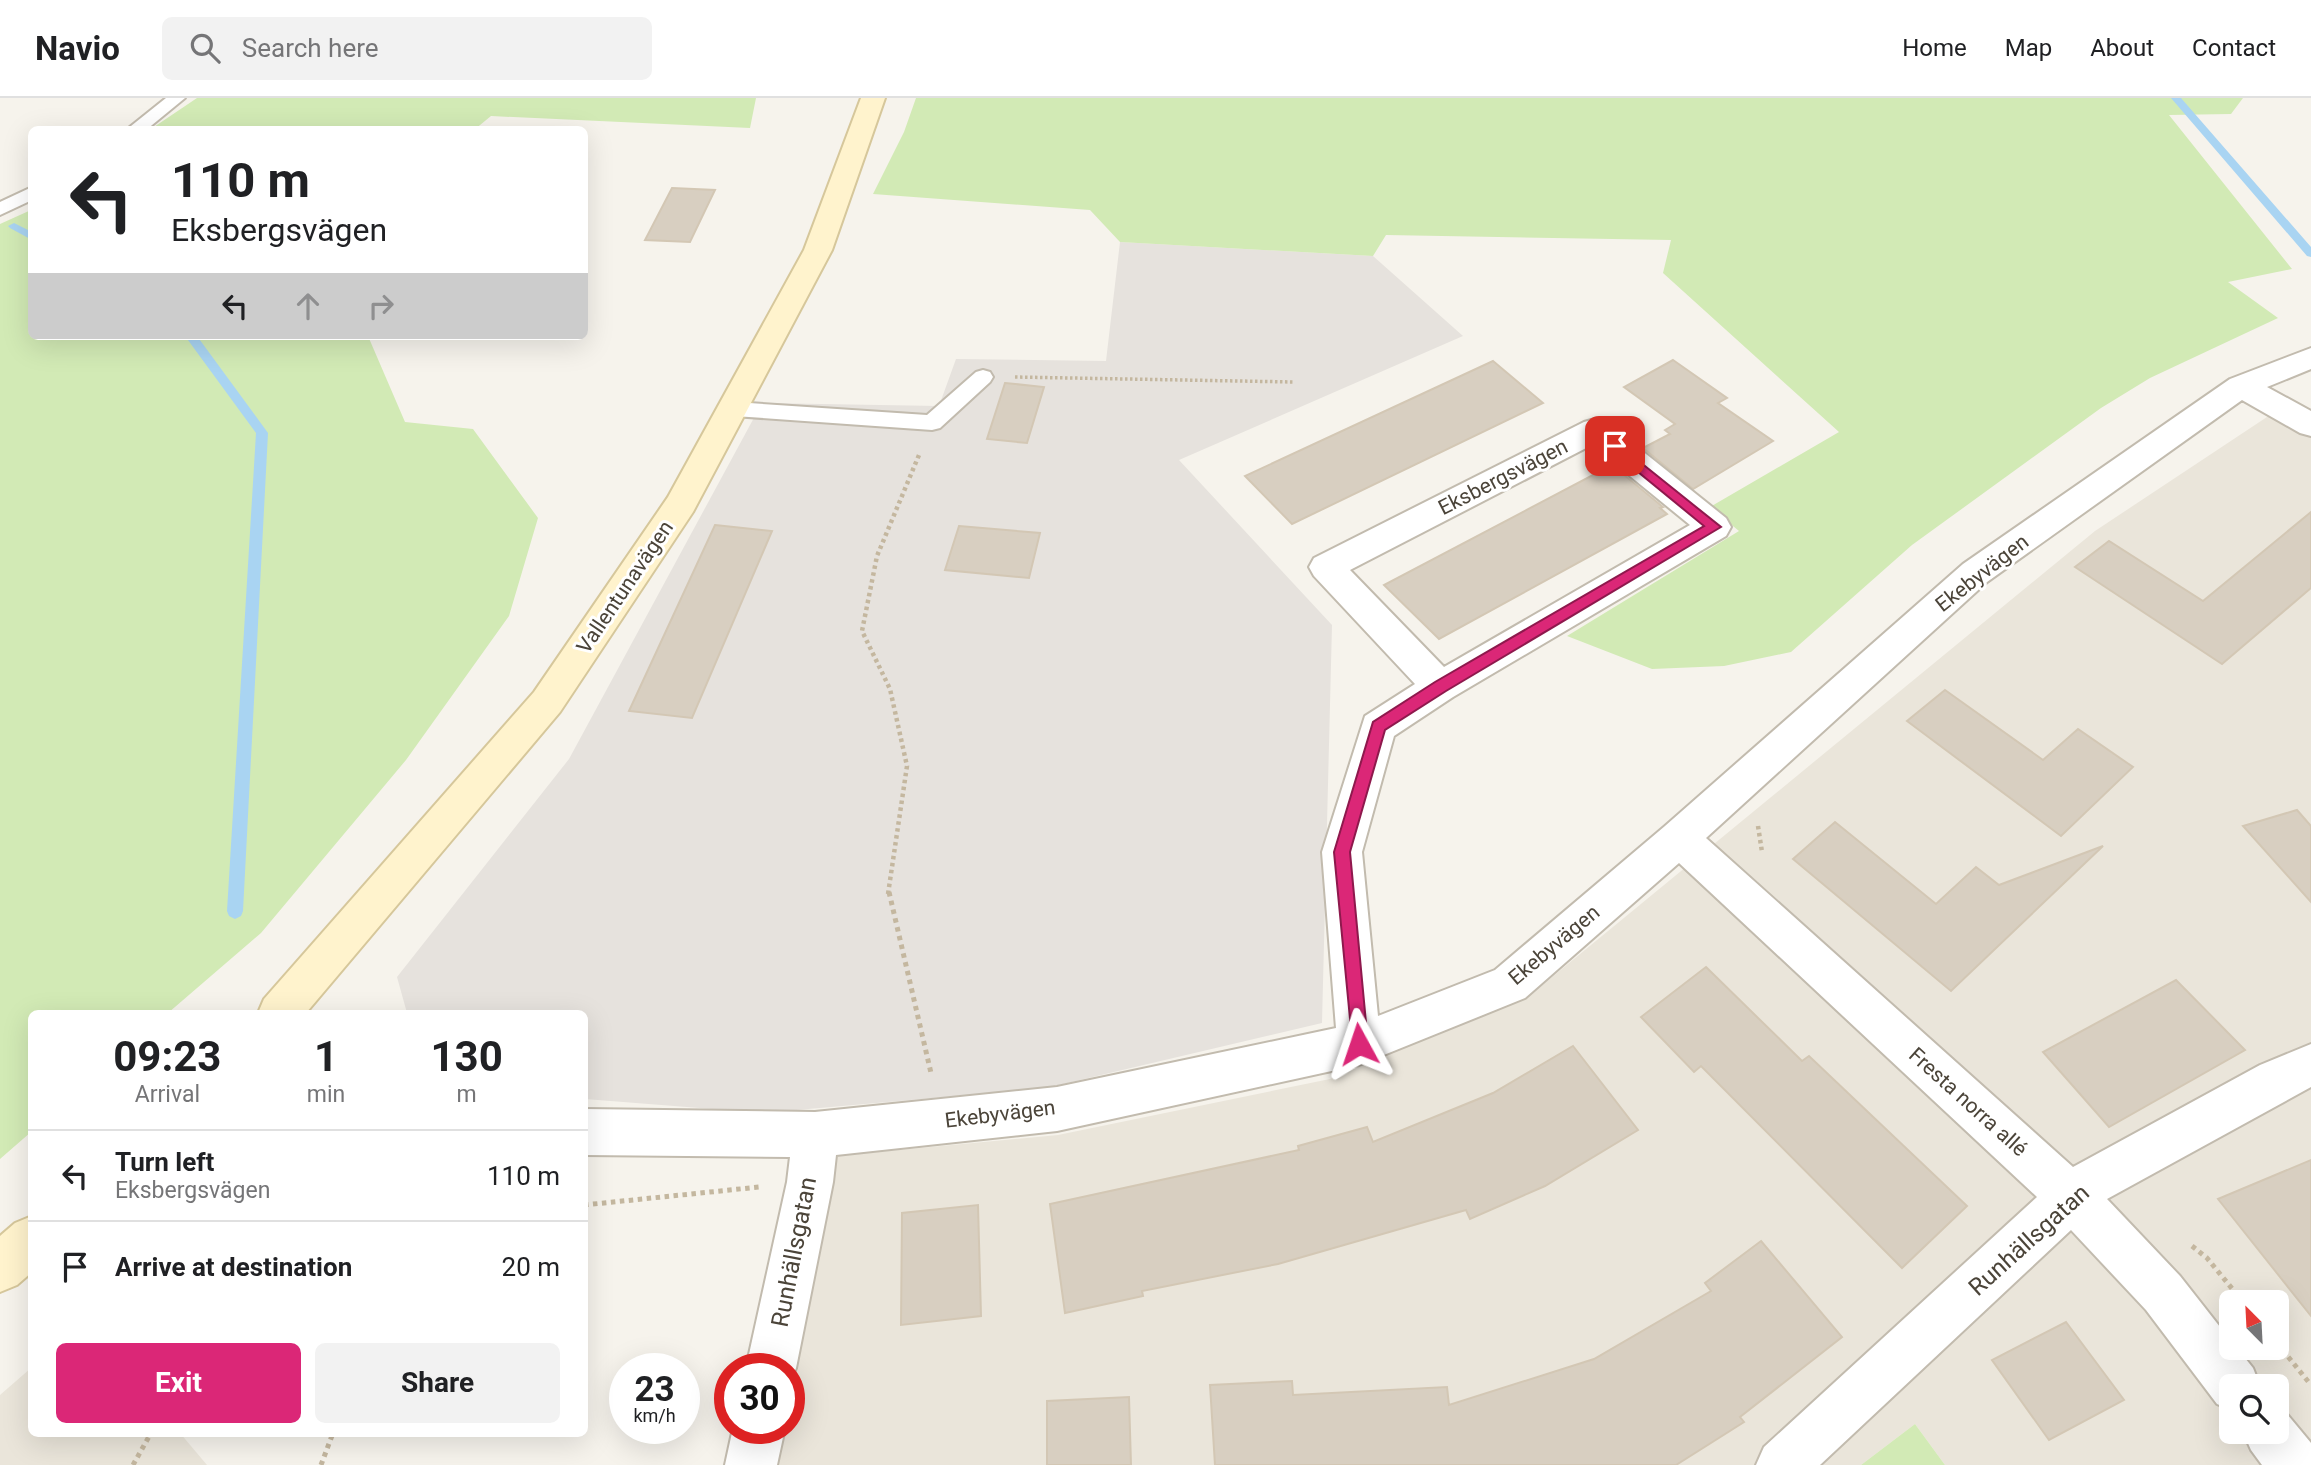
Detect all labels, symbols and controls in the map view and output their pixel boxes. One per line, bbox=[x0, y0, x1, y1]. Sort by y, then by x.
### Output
search box bbox=[162, 17, 652, 80]
text: Navio bbox=[35, 29, 120, 68]
icon: search bbox=[186, 29, 224, 67]
text: Search here bbox=[242, 33, 379, 63]
text: Home bbox=[1902, 34, 1967, 62]
text: Map bbox=[2005, 34, 2052, 62]
text: About bbox=[2090, 34, 2154, 62]
text: Contact bbox=[2192, 34, 2276, 62]
text: 110 m bbox=[171, 152, 310, 209]
icon: left bbox=[56, 154, 147, 245]
text: Eksbergsvägen bbox=[171, 211, 387, 249]
icon: left bbox=[216, 287, 254, 325]
icon: ahead bbox=[289, 287, 327, 325]
icon: right bbox=[362, 287, 400, 325]
pin bbox=[1585, 416, 1645, 476]
icon: arrive bbox=[1596, 427, 1634, 465]
street label: Eksbergsvägen bbox=[1434, 434, 1572, 520]
street label: Vallentunavägen bbox=[572, 516, 678, 658]
street label: Ekebyvägen bbox=[1931, 529, 2033, 617]
street label: Ekebyvägen bbox=[1504, 900, 1604, 990]
position arrow bbox=[1322, 1007, 1396, 1081]
text: 09:23 bbox=[113, 1032, 221, 1081]
text: 1 bbox=[314, 1032, 338, 1081]
text: 130 bbox=[430, 1032, 503, 1081]
street label: Fresta norra allé bbox=[1904, 1043, 2032, 1161]
text: Arrival bbox=[135, 1081, 200, 1108]
text: min bbox=[307, 1081, 345, 1108]
text: m bbox=[457, 1081, 477, 1108]
street label: Ekebyvägen bbox=[943, 1095, 1057, 1133]
text: Turn left bbox=[115, 1147, 214, 1177]
icon: left bbox=[56, 1157, 94, 1195]
text: 110 m bbox=[487, 1161, 560, 1191]
street label: Runhällsgatan bbox=[766, 1175, 822, 1329]
text: Eksbergsvägen bbox=[115, 1177, 270, 1204]
street label: Runhällsgatan bbox=[1963, 1179, 2095, 1301]
icon: arrive bbox=[56, 1248, 94, 1286]
text: Arrive at destination bbox=[115, 1252, 352, 1282]
text: 20 m bbox=[502, 1252, 560, 1282]
north arrow bbox=[2219, 1290, 2289, 1360]
map controls bbox=[2219, 1290, 2289, 1444]
button: Exit bbox=[56, 1343, 301, 1423]
button: Share bbox=[315, 1343, 560, 1423]
speed limit sign: 30 bbox=[714, 1353, 805, 1444]
text: 23 bbox=[634, 1369, 675, 1410]
button: search bbox=[2219, 1374, 2289, 1444]
text: km/h bbox=[633, 1405, 676, 1426]

